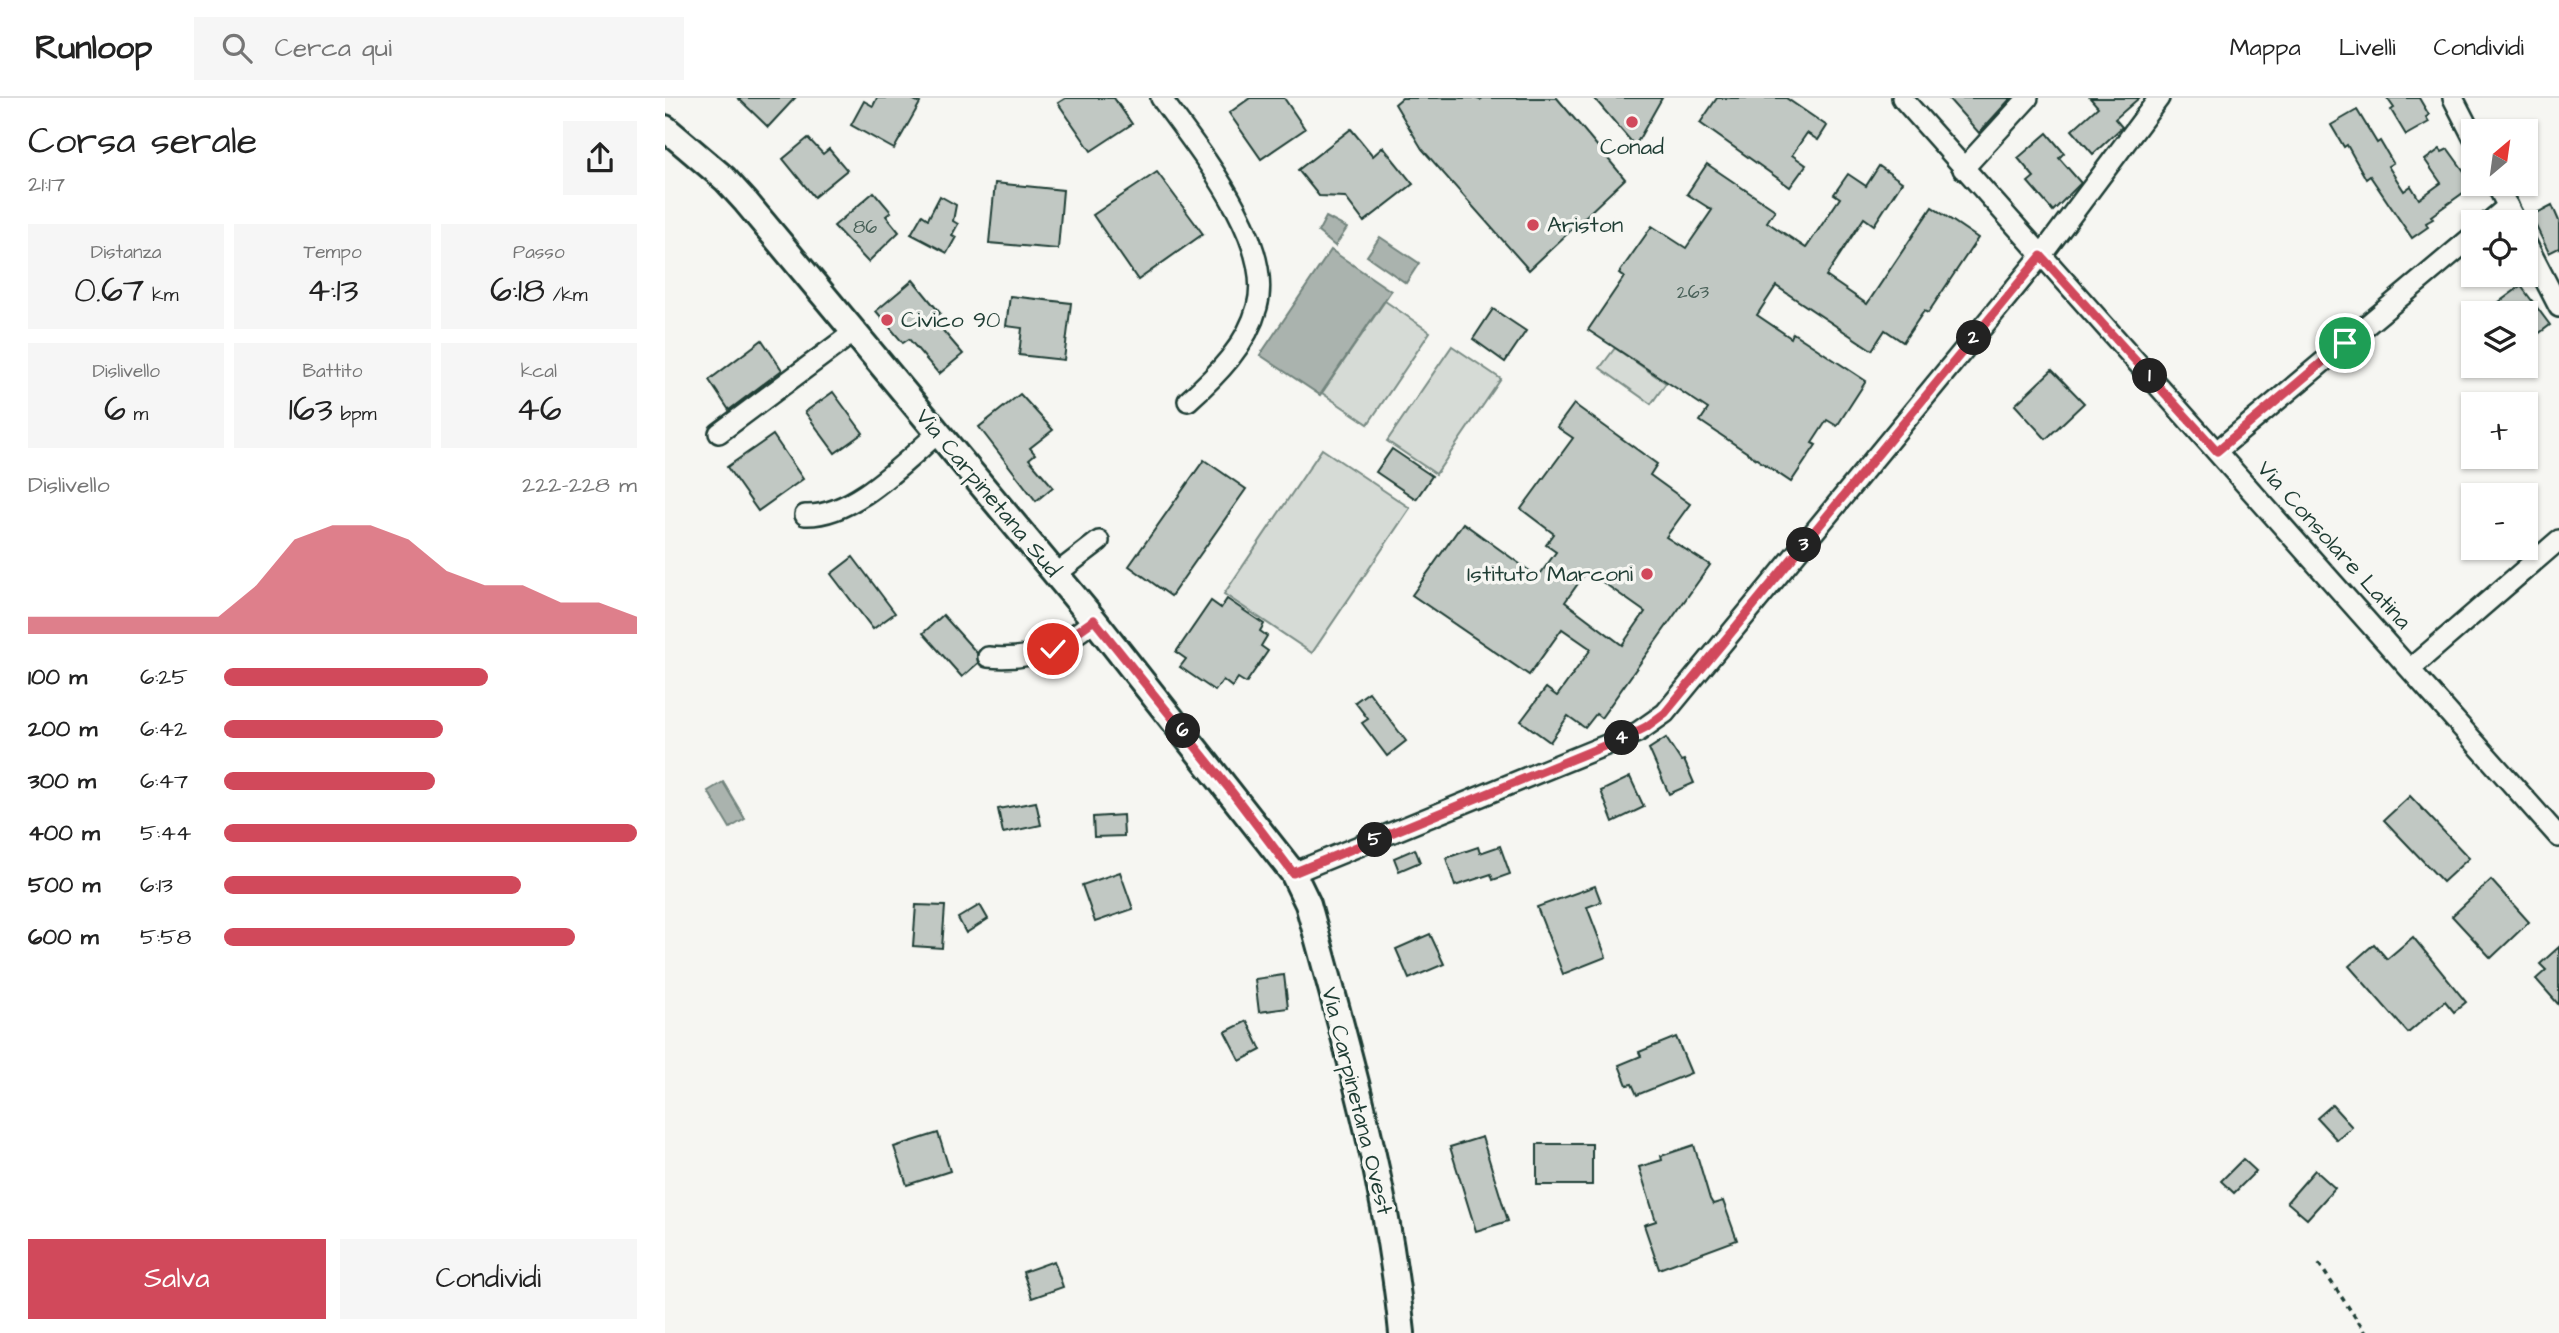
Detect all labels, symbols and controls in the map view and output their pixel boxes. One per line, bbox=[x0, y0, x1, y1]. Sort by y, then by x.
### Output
search box bbox=[194, 17, 684, 80]
text: Runloop bbox=[35, 25, 152, 71]
icon: search bbox=[218, 29, 256, 67]
text: Cerca qui bbox=[274, 30, 392, 66]
text: Mappa bbox=[2230, 31, 2301, 65]
text: Livelli bbox=[2339, 31, 2396, 65]
text: Condividi bbox=[2434, 31, 2524, 65]
marker: Conad bbox=[1624, 114, 1640, 130]
text: Corsa serale bbox=[28, 116, 257, 168]
north arrow bbox=[2461, 119, 2537, 196]
map controls bbox=[2461, 119, 2538, 560]
button: share bbox=[563, 121, 637, 195]
place label: Conad bbox=[1600, 131, 1664, 163]
text: 21:17 bbox=[28, 168, 65, 200]
place label: Ariston bbox=[1547, 209, 1623, 241]
button: locate bbox=[2461, 210, 2538, 287]
house number: 86 bbox=[853, 214, 877, 241]
marker: Ariston bbox=[1525, 217, 1541, 233]
text: Distanza bbox=[91, 239, 161, 266]
text: Tempo bbox=[303, 239, 362, 266]
text: Passo bbox=[513, 239, 565, 266]
text: 0.67 bbox=[74, 266, 144, 315]
text: 4:13 bbox=[307, 266, 358, 315]
text: 6:18 bbox=[490, 266, 545, 315]
house number: 263 bbox=[1677, 279, 1710, 306]
text: km bbox=[144, 282, 178, 309]
text: /km bbox=[545, 282, 588, 309]
button: layers bbox=[2461, 301, 2538, 378]
place label: Civico 90 bbox=[901, 304, 1000, 336]
marker: Civico 90 bbox=[879, 312, 895, 328]
pin bbox=[2315, 313, 2375, 373]
pin: 2 bbox=[1957, 320, 1991, 356]
text: 2 bbox=[1968, 324, 1979, 351]
icon: arrive bbox=[2326, 324, 2364, 362]
text: Dislivello bbox=[92, 358, 160, 385]
text: Battito bbox=[303, 358, 362, 385]
text: kcal bbox=[521, 358, 557, 385]
pin: 1 bbox=[2133, 358, 2167, 394]
text: 1 bbox=[2148, 362, 2151, 389]
text: 6 bbox=[104, 385, 126, 434]
text: 163 bbox=[289, 385, 333, 434]
text: 46 bbox=[516, 385, 562, 434]
button: + bbox=[2461, 392, 2538, 469]
text: m bbox=[126, 401, 148, 428]
text: bpm bbox=[333, 401, 376, 428]
street label: Via Carpinetana Sud bbox=[908, 402, 1068, 584]
street label: Via Consolare Latina bbox=[2249, 454, 2419, 637]
text: Dislivello bbox=[28, 469, 110, 501]
text: 222–228 m bbox=[522, 469, 637, 501]
button: − bbox=[2461, 483, 2538, 560]
pin: 3 bbox=[1787, 528, 1821, 562]
text: 3 bbox=[1799, 531, 1808, 558]
place label: Istituto Marconi bbox=[1467, 558, 1634, 590]
marker: Istituto Marconi bbox=[1639, 566, 1655, 582]
pin bbox=[1023, 619, 1083, 679]
icon: check bbox=[1034, 630, 1072, 668]
text: 100 m bbox=[28, 661, 87, 693]
text: 6:25 bbox=[140, 661, 188, 693]
text: 200 m bbox=[28, 713, 97, 745]
text: 6:42 bbox=[140, 713, 187, 745]
pin: 6 bbox=[1165, 714, 1201, 748]
text: 6 bbox=[1177, 717, 1188, 744]
pin: 4 bbox=[1605, 720, 1639, 756]
text: 4 bbox=[1615, 724, 1628, 751]
text: 300 m bbox=[28, 765, 96, 797]
text: 6:47 bbox=[140, 765, 188, 797]
text: 400 m bbox=[28, 817, 100, 849]
text: 5:44 bbox=[140, 817, 191, 849]
pin: 5 bbox=[1357, 822, 1393, 858]
text: 5 bbox=[1368, 826, 1381, 853]
text: 500 m bbox=[28, 869, 100, 901]
text: 6:13 bbox=[140, 869, 173, 901]
text: 600 m bbox=[28, 921, 99, 953]
text: 5:58 bbox=[140, 921, 191, 953]
street label: Via Carpinetana Ovest bbox=[1313, 984, 1401, 1219]
button: Salva bbox=[28, 1239, 326, 1319]
button: Condividi bbox=[340, 1239, 637, 1319]

